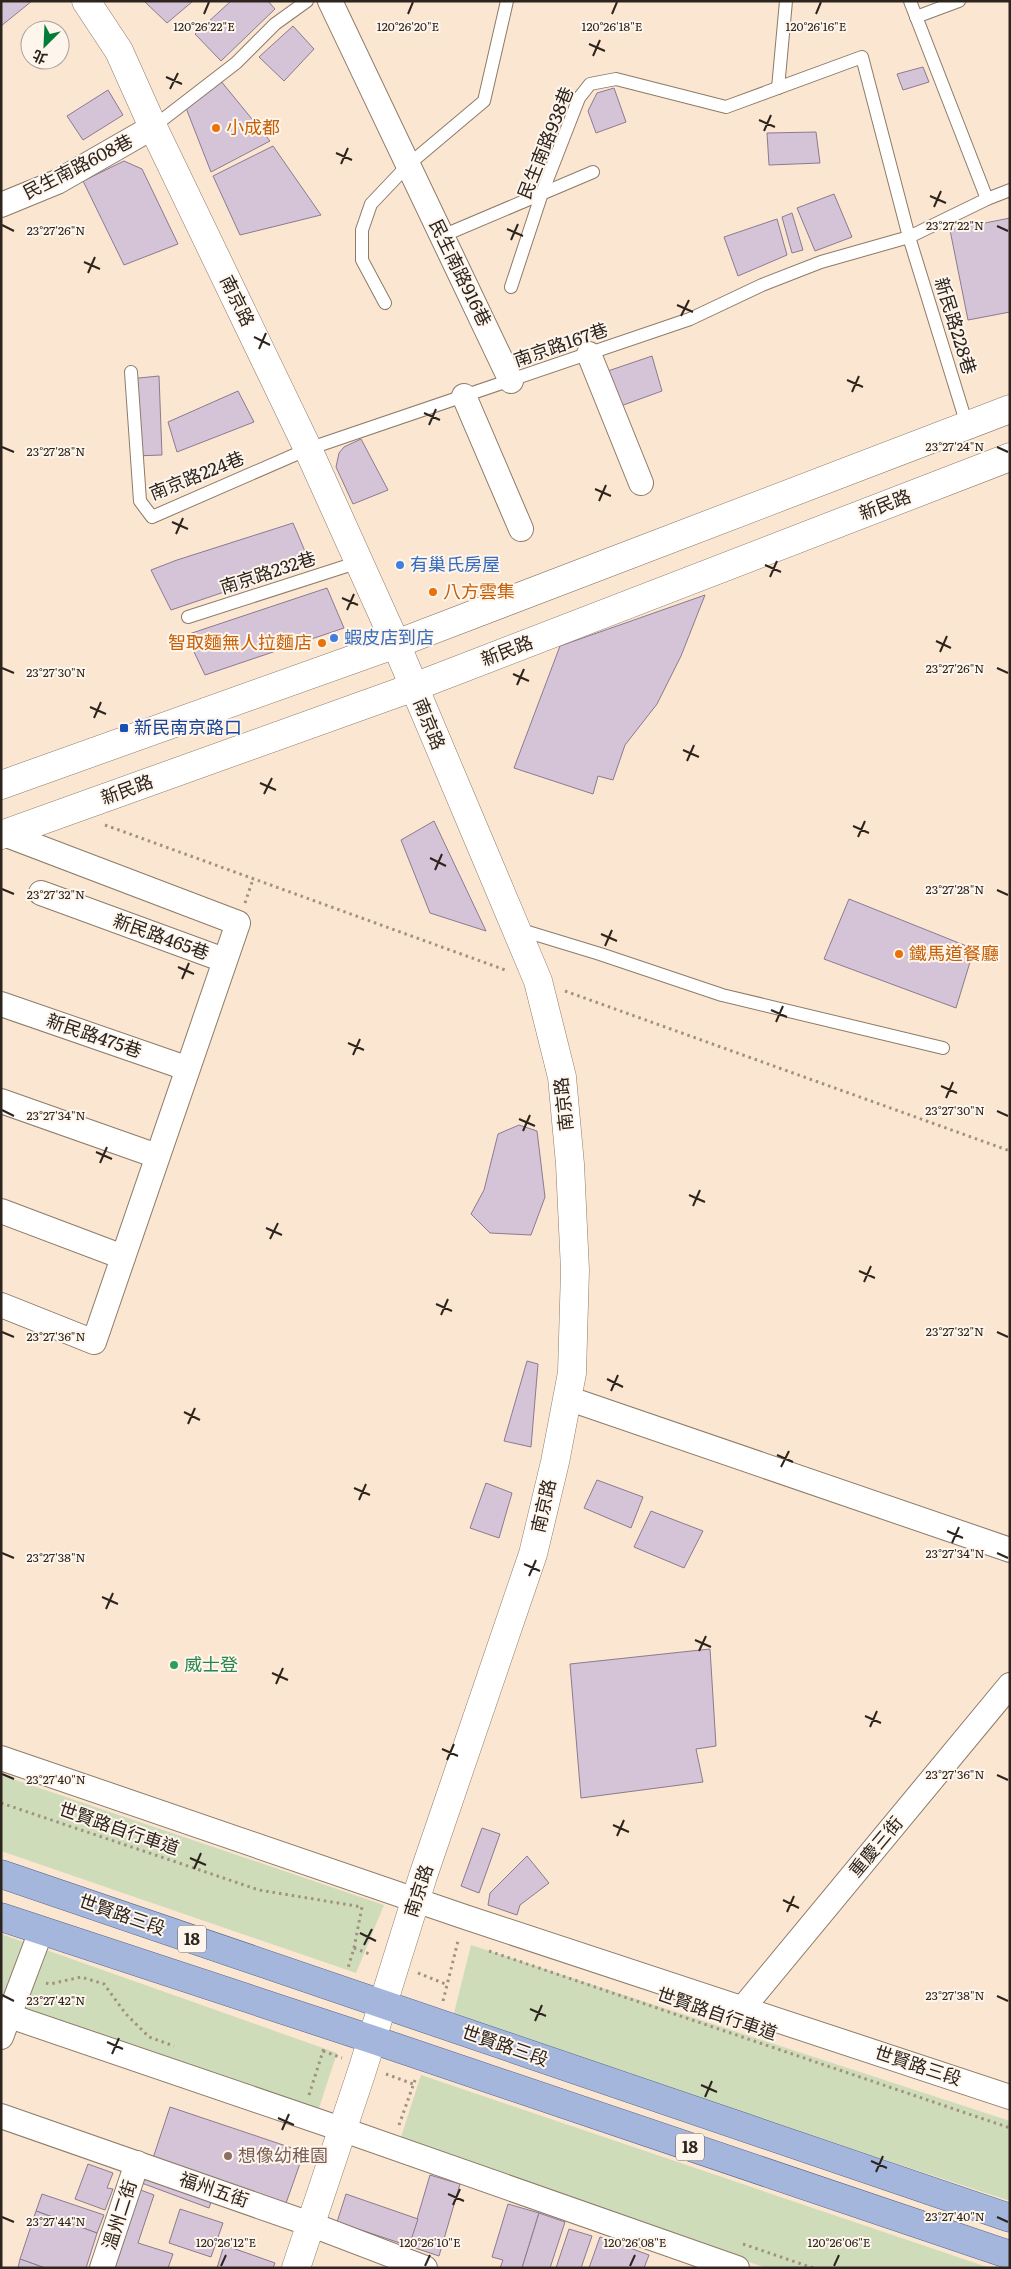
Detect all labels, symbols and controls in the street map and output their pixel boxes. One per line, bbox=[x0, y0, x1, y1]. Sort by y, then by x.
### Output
text: 120°26'22"E bbox=[173, 17, 235, 35]
text: 120°26'20"E bbox=[377, 17, 440, 35]
text: 120°26'18"E bbox=[582, 17, 643, 35]
text: 120°26'16"E bbox=[786, 17, 847, 35]
north arrow bbox=[20, 20, 70, 70]
text: 北 bbox=[29, 46, 50, 70]
street label: 民生南路938巷 bbox=[510, 82, 579, 203]
place label: 小成都 bbox=[226, 113, 280, 140]
marker: 小成都 bbox=[210, 122, 222, 134]
street label: 民生南路608巷 bbox=[18, 126, 137, 205]
street label: 民生南路916巷 bbox=[424, 214, 499, 331]
text: 23°27'22"N bbox=[926, 216, 984, 234]
text: 23°27'26"N bbox=[27, 221, 85, 239]
street label: 南京路 bbox=[214, 270, 262, 331]
street label: 新民路228巷 bbox=[929, 274, 984, 377]
street label: 南京路167巷 bbox=[510, 315, 611, 372]
text: 23°27'24"N bbox=[926, 437, 984, 455]
text: 23°27'28"N bbox=[27, 442, 85, 460]
street label: 南京路224巷 bbox=[145, 443, 248, 506]
street label: 新民路 bbox=[854, 481, 915, 526]
street label: 南京路232巷 bbox=[216, 543, 319, 600]
place label: 有巢氏房屋 bbox=[410, 550, 500, 577]
marker: 有巢氏房屋 bbox=[394, 559, 406, 571]
place label: 八方雲集 bbox=[443, 577, 515, 604]
marker: 八方雲集 bbox=[427, 586, 439, 598]
place label: 蝦皮店到店 bbox=[344, 623, 434, 650]
street label: 新民路 bbox=[476, 627, 537, 672]
place label: 智取麵無人拉麵店 bbox=[168, 628, 312, 655]
marker: 蝦皮店到店 bbox=[328, 632, 340, 644]
marker: 智取麵無人拉麵店 bbox=[316, 637, 328, 649]
text: 23°27'26"N bbox=[926, 659, 984, 677]
text: 23°27'30"N bbox=[26, 663, 86, 681]
street label: 南京路 bbox=[408, 693, 453, 754]
place label: 新民南京路口 bbox=[134, 713, 242, 740]
marker: 新民南京路口 bbox=[118, 722, 130, 734]
street label: 新民路 bbox=[96, 767, 156, 811]
text: 23°27'28"N bbox=[926, 880, 984, 898]
text: 23°27'32"N bbox=[27, 885, 85, 903]
street label: 新民路465巷 bbox=[110, 906, 213, 966]
place label: 鐵馬道餐廳 bbox=[909, 939, 999, 966]
marker: 鐵馬道餐廳 bbox=[893, 948, 905, 960]
street label: 新民路475巷 bbox=[43, 1006, 146, 1063]
street label: 南京路 bbox=[546, 1076, 579, 1132]
text: 23°27'30"N bbox=[925, 1101, 985, 1119]
text: 23°27'34"N bbox=[26, 1106, 86, 1124]
text: 23°27'32"N bbox=[926, 1322, 984, 1340]
text: 23°27'36"N bbox=[26, 1327, 86, 1345]
street label: 南京路 bbox=[523, 1476, 562, 1535]
text: 23°27'34"N bbox=[925, 1544, 985, 1562]
text: 23°27'38"N bbox=[26, 1548, 86, 1566]
place label: 威士登 bbox=[184, 1650, 238, 1677]
marker: 威士登 bbox=[168, 1659, 180, 1671]
text: 23°27'36"N bbox=[925, 1765, 985, 1783]
text: 23°27'40"N bbox=[26, 1770, 86, 1788]
street label: 世賢路自行車道 bbox=[56, 1794, 183, 1861]
street label: 重慶三街 bbox=[841, 1810, 908, 1882]
street label: 南京路 bbox=[396, 1861, 439, 1920]
street label: 世賢路三段 bbox=[76, 1886, 169, 1941]
road number: 18 bbox=[178, 1926, 206, 1952]
street label: 世賢路自行車道 bbox=[654, 1979, 781, 2046]
text: 23°27'38"N bbox=[925, 1986, 985, 2004]
text: 23°27'42"N bbox=[27, 1991, 85, 2009]
street label: 世賢路三段 bbox=[459, 2017, 552, 2072]
street label: 世賢路三段 bbox=[871, 2038, 965, 2091]
road number: 18 bbox=[676, 2134, 704, 2160]
place label: 想像幼稚園 bbox=[238, 2141, 328, 2168]
marker: 想像幼稚園 bbox=[222, 2150, 234, 2162]
street label: 福州五街 bbox=[176, 2164, 253, 2213]
street label: 溫州二街 bbox=[95, 2176, 143, 2253]
text: 23°27'40"N bbox=[925, 2207, 985, 2225]
text: 23°27'44"N bbox=[26, 2212, 86, 2230]
text: 120°26'12"E bbox=[196, 2233, 257, 2251]
text: 120°26'10"E bbox=[399, 2233, 461, 2251]
text: 120°26'08"E bbox=[603, 2233, 667, 2251]
text: 120°26'06"E bbox=[808, 2233, 871, 2251]

